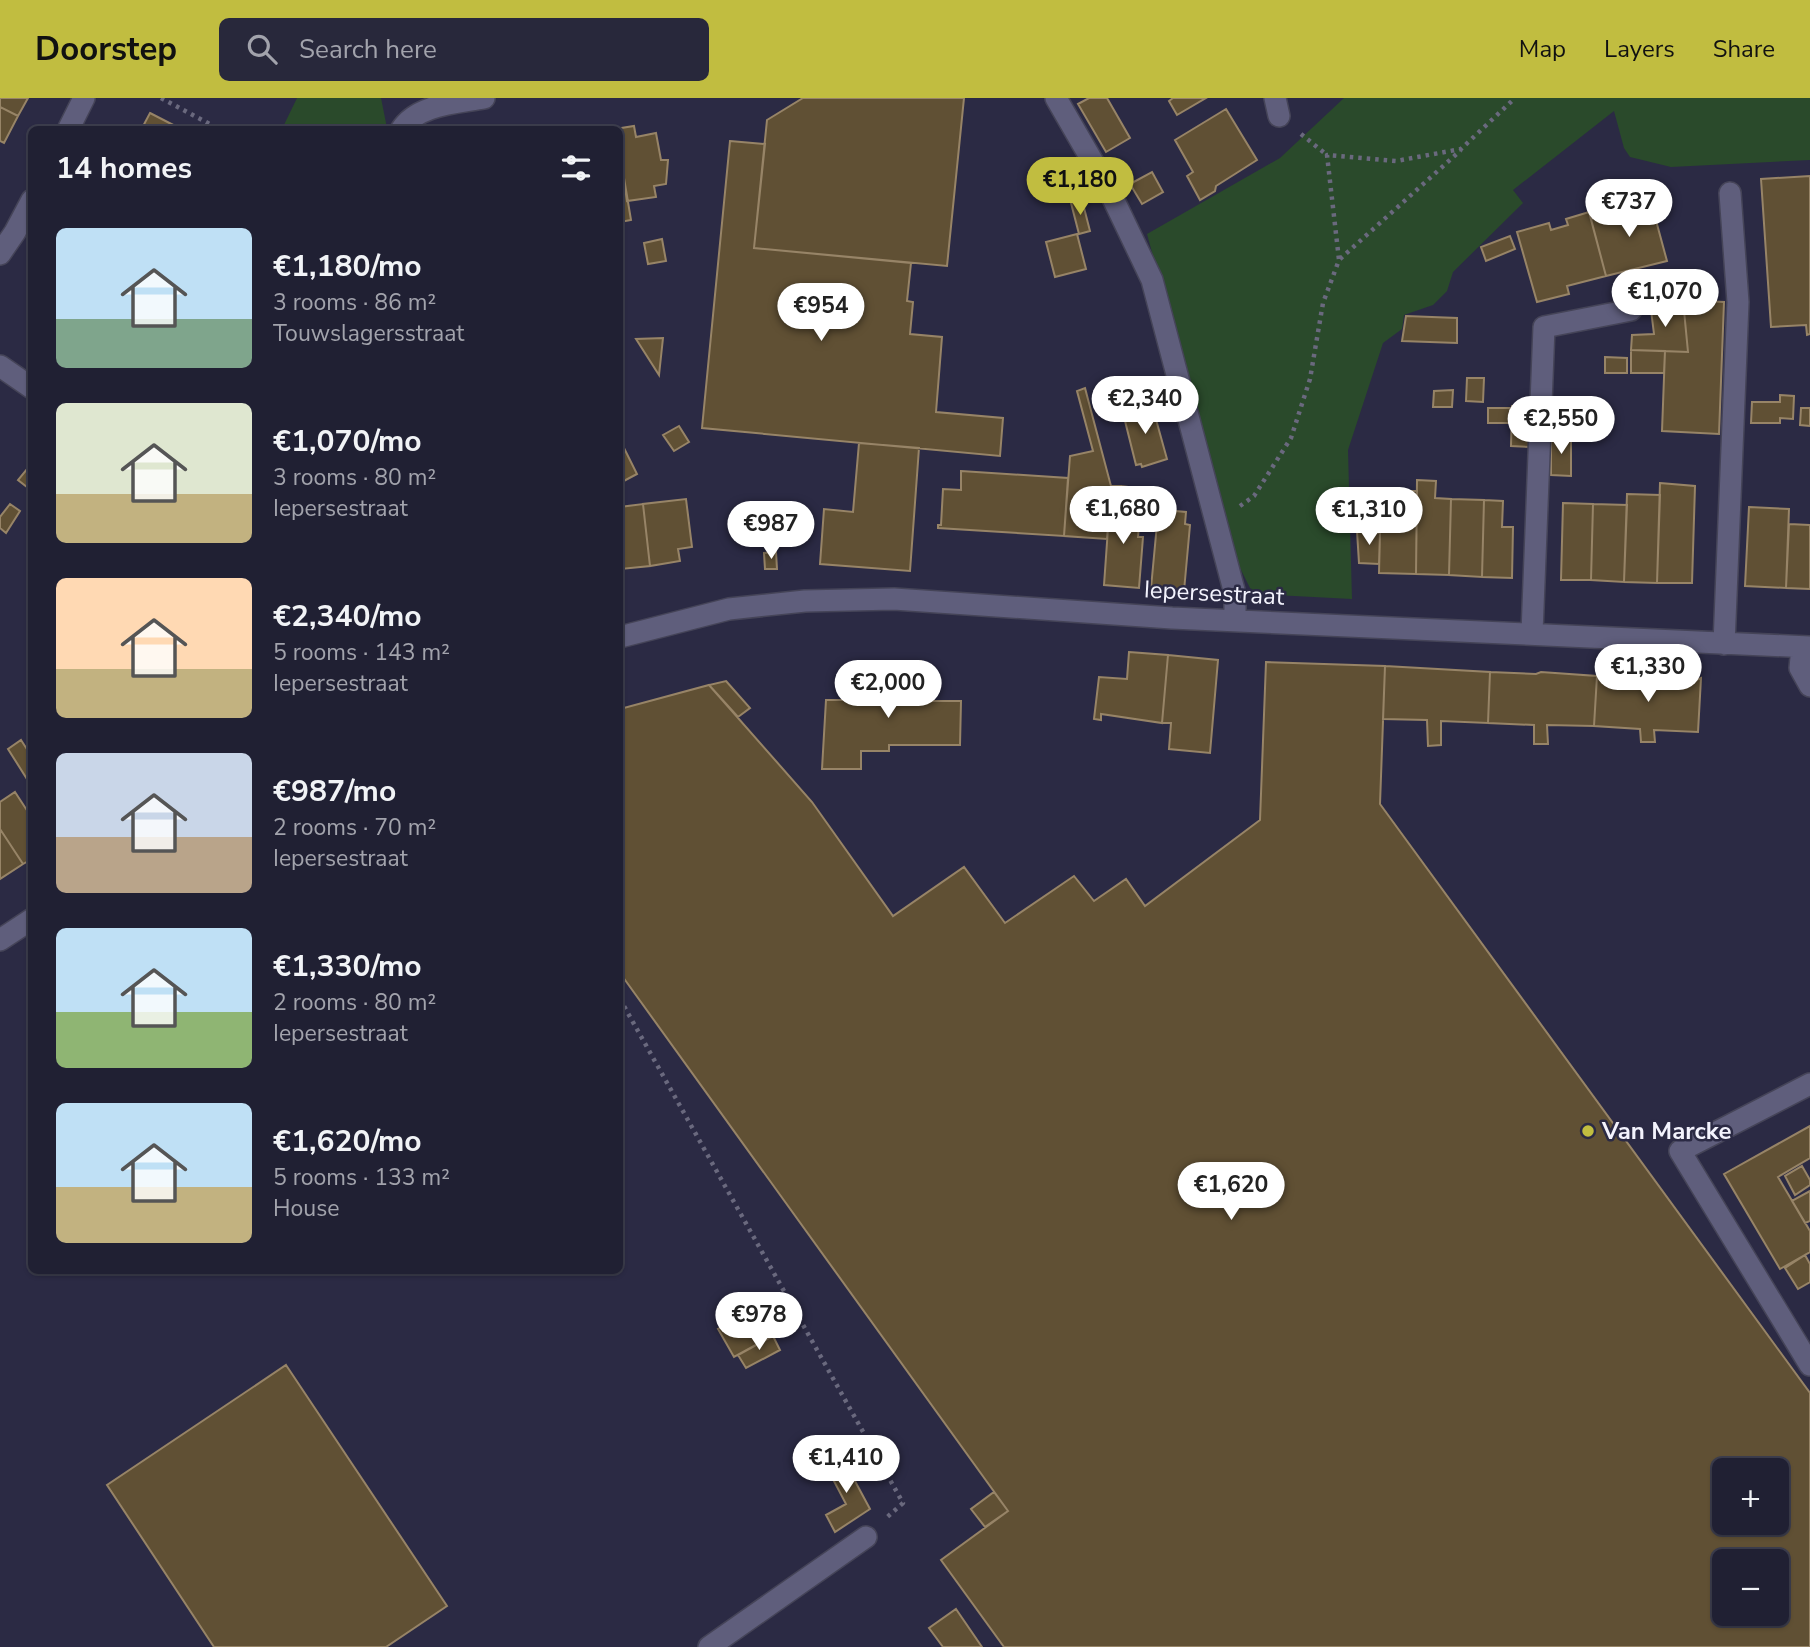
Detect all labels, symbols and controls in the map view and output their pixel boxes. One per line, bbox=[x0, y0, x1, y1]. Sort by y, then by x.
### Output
search box bbox=[219, 18, 709, 81]
text: Doorstep bbox=[35, 27, 177, 72]
icon: search bbox=[243, 30, 281, 68]
text: Search here bbox=[299, 32, 437, 67]
text: Map bbox=[1519, 33, 1566, 65]
text: Layers bbox=[1604, 33, 1675, 65]
text: Share bbox=[1713, 33, 1775, 65]
text: 14 homes bbox=[56, 148, 192, 189]
icon: filters bbox=[557, 149, 595, 187]
pin: €1,180 bbox=[1023, 158, 1137, 217]
text: €1,180 bbox=[1043, 164, 1117, 195]
pin: €737 bbox=[1588, 180, 1670, 239]
text: €737 bbox=[1601, 186, 1657, 217]
text: €1,180/mo bbox=[273, 246, 422, 287]
icon: home bbox=[112, 256, 196, 340]
pin: €1,070 bbox=[1608, 270, 1722, 329]
text: €1,070 bbox=[1628, 276, 1702, 307]
pin: €954 bbox=[780, 284, 862, 343]
text: 3 rooms · 86 m² bbox=[273, 287, 436, 318]
text: €954 bbox=[793, 290, 849, 321]
text: Touwslagersstraat bbox=[273, 318, 464, 349]
pin: €2,340 bbox=[1088, 376, 1202, 436]
text: €2,340 bbox=[1108, 383, 1182, 414]
pin: €2,550 bbox=[1504, 396, 1618, 456]
text: €2,550 bbox=[1524, 403, 1598, 434]
text: €1,070/mo bbox=[273, 421, 422, 462]
icon: home bbox=[112, 431, 196, 515]
text: 3 rooms · 80 m² bbox=[273, 462, 436, 493]
pin: €1,680 bbox=[1066, 486, 1180, 546]
pin: €1,310 bbox=[1312, 488, 1426, 547]
text: Iepersestraat bbox=[273, 493, 408, 524]
text: €1,680 bbox=[1086, 493, 1160, 524]
text: €1,310 bbox=[1332, 494, 1406, 525]
pin: €987 bbox=[730, 502, 812, 561]
text: €987 bbox=[743, 508, 799, 539]
street label: Iepersestraat bbox=[1143, 573, 1286, 613]
text: €2,340/mo bbox=[273, 596, 422, 637]
icon: home bbox=[112, 606, 196, 690]
text: 5 rooms · 143 m² bbox=[273, 637, 450, 668]
pin: €1,330 bbox=[1591, 644, 1705, 704]
text: €1,330 bbox=[1611, 651, 1685, 682]
pin: €2,000 bbox=[831, 660, 945, 720]
text: €2,000 bbox=[851, 667, 925, 698]
text: Iepersestraat bbox=[273, 668, 408, 699]
text: €987/mo bbox=[273, 771, 396, 812]
icon: home bbox=[112, 781, 196, 865]
text: 2 rooms · 70 m² bbox=[273, 812, 436, 843]
text: Iepersestraat bbox=[273, 843, 408, 874]
text: €1,330/mo bbox=[273, 946, 422, 987]
icon: home bbox=[112, 956, 196, 1040]
text: 2 rooms · 80 m² bbox=[273, 987, 436, 1018]
text: Iepersestraat bbox=[273, 1018, 408, 1049]
place label: Van Marcke bbox=[1601, 1115, 1731, 1147]
text: €1,620/mo bbox=[273, 1121, 422, 1162]
marker: Van Marcke bbox=[1580, 1123, 1596, 1139]
icon: home bbox=[112, 1131, 196, 1215]
text: 5 rooms · 133 m² bbox=[273, 1162, 450, 1193]
pin: €1,620 bbox=[1174, 1162, 1288, 1222]
text: €1,620 bbox=[1194, 1169, 1268, 1200]
text: House bbox=[273, 1193, 340, 1224]
pin: €978 bbox=[718, 1292, 800, 1352]
text: €978 bbox=[731, 1299, 787, 1330]
pin: €1,410 bbox=[789, 1436, 903, 1495]
text: €1,410 bbox=[809, 1442, 883, 1473]
map controls bbox=[1712, 1458, 1789, 1626]
button: + bbox=[1712, 1458, 1789, 1535]
button: − bbox=[1712, 1549, 1789, 1626]

